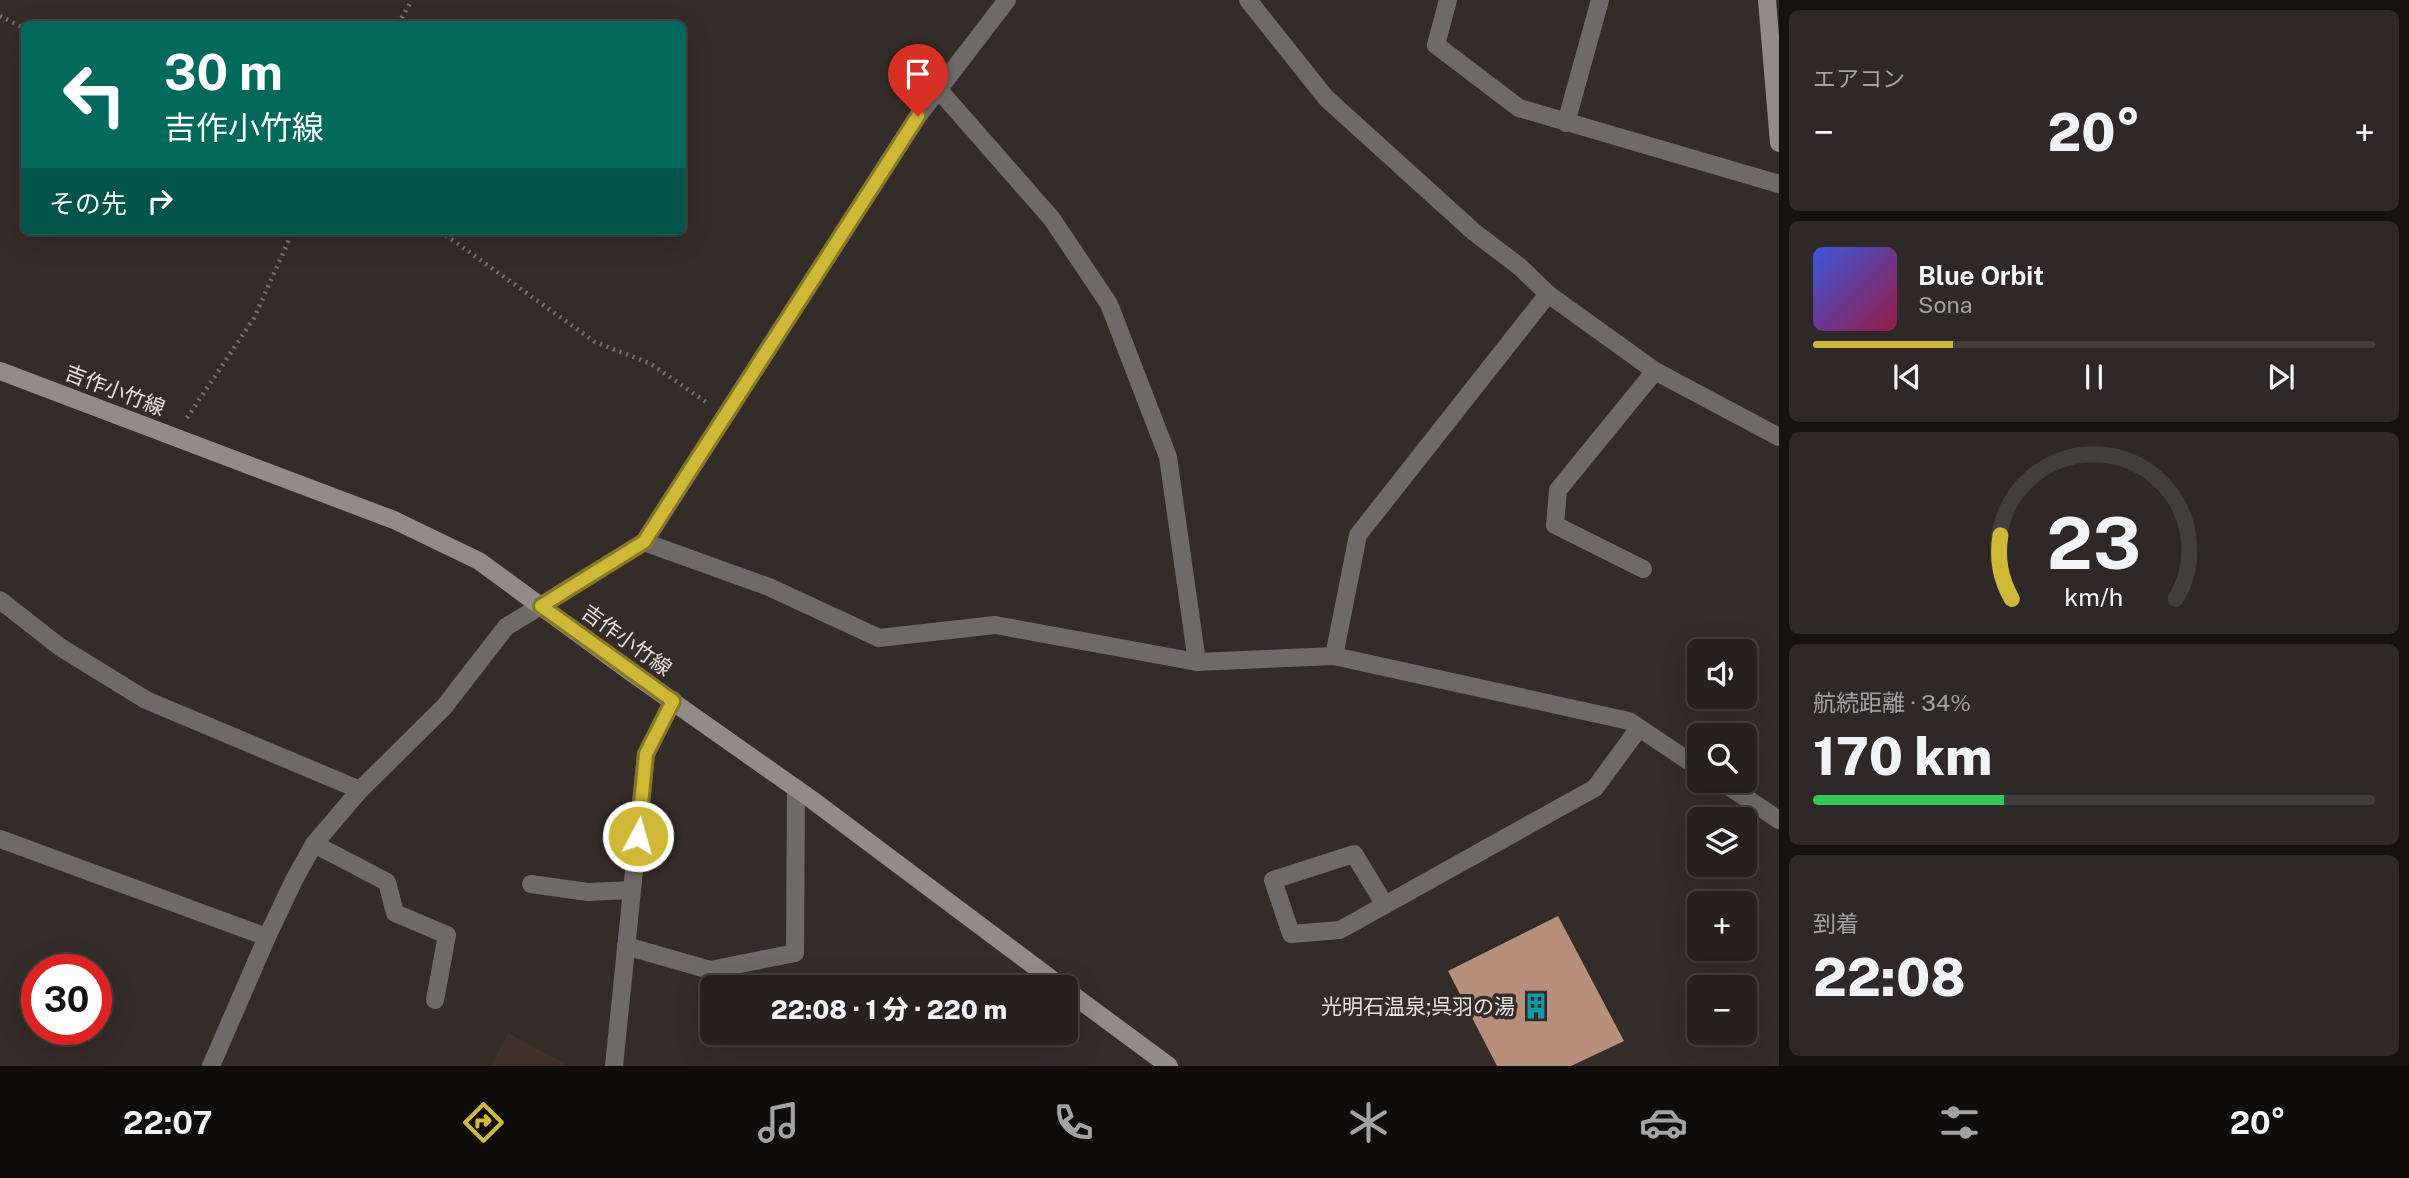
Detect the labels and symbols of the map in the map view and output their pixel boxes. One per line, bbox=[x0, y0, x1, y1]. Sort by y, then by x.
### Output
pin bbox=[888, 44, 948, 116]
street label: 吉作小竹線 bbox=[62, 360, 168, 420]
street label: 吉作小竹線 bbox=[577, 599, 677, 681]
position arrow bbox=[601, 799, 675, 873]
speed limit sign: 30 bbox=[21, 954, 112, 1045]
building icon: 光明石温泉;呉羽の湯 bbox=[1521, 991, 1551, 1021]
place label: 光明石温泉;呉羽の湯 bbox=[1321, 994, 1515, 1019]

